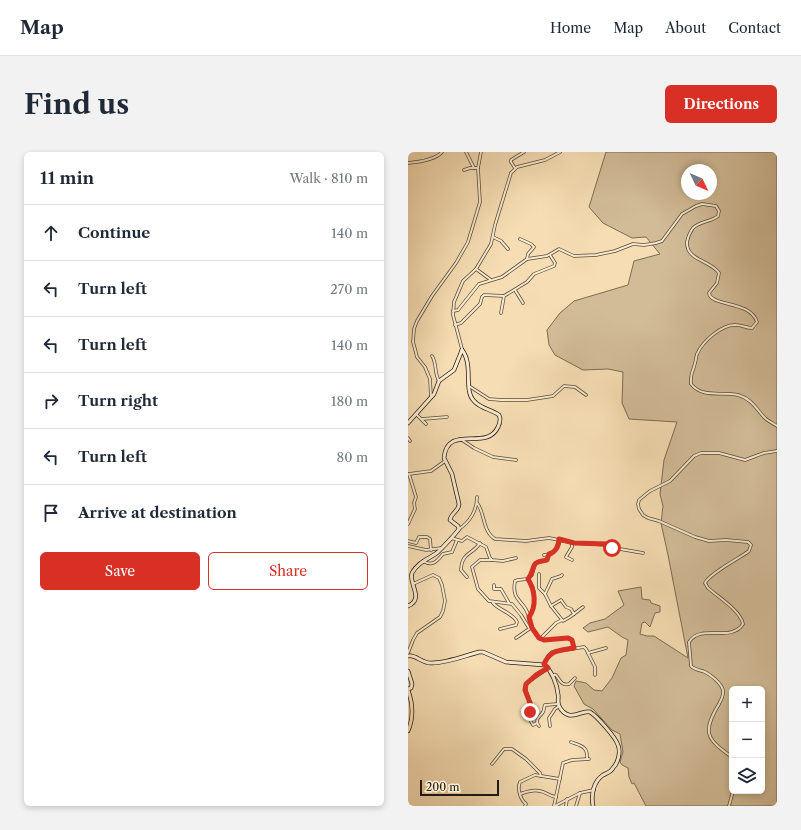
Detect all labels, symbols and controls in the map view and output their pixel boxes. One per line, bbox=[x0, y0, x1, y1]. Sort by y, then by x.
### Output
text: Map bbox=[20, 16, 64, 39]
text: Home bbox=[550, 19, 591, 37]
text: Map bbox=[613, 19, 643, 37]
text: About bbox=[665, 19, 706, 37]
text: Contact bbox=[728, 19, 781, 37]
button: Directions bbox=[665, 85, 777, 123]
text: Find us bbox=[24, 87, 129, 121]
north arrow bbox=[681, 164, 717, 200]
text: 11 min bbox=[40, 168, 94, 188]
text: Walk · 810 m bbox=[289, 170, 368, 186]
icon: ahead bbox=[40, 222, 62, 244]
text: Continue bbox=[78, 223, 150, 242]
text: 140 m bbox=[331, 225, 368, 241]
icon: left bbox=[40, 278, 62, 300]
text: Turn left bbox=[78, 279, 147, 298]
text: 270 m bbox=[330, 281, 368, 297]
icon: left bbox=[40, 334, 62, 356]
text: Turn left bbox=[78, 335, 147, 354]
text: 140 m bbox=[331, 337, 368, 353]
icon: right bbox=[40, 390, 62, 412]
text: Turn right bbox=[78, 391, 158, 410]
text: 180 m bbox=[331, 393, 368, 409]
icon: left bbox=[40, 446, 62, 468]
text: Turn left bbox=[78, 447, 147, 466]
text: 80 m bbox=[336, 449, 368, 465]
icon: arrive bbox=[40, 502, 62, 524]
text: Arrive at destination bbox=[78, 503, 237, 522]
route start bbox=[603, 539, 621, 557]
button: Save bbox=[40, 552, 200, 590]
button: Share bbox=[208, 552, 368, 590]
map controls bbox=[729, 686, 765, 794]
button: + bbox=[729, 686, 765, 722]
route end bbox=[521, 703, 539, 721]
button: − bbox=[729, 722, 765, 758]
button: layers bbox=[729, 758, 765, 794]
scale bar bbox=[420, 778, 499, 797]
text: 200 m bbox=[426, 780, 459, 794]

